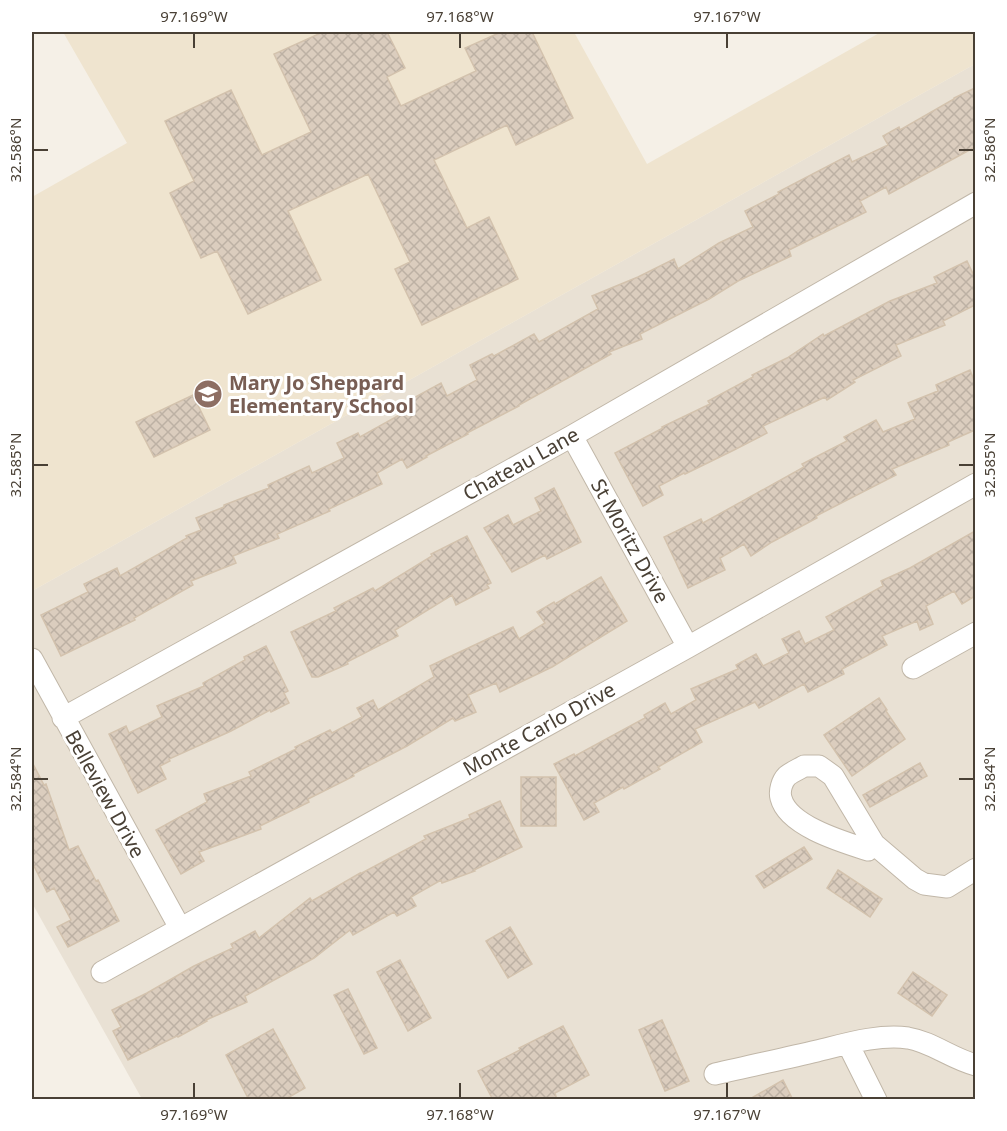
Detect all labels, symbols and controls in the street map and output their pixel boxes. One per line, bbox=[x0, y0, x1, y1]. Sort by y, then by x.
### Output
text: 97.169°W bbox=[160, 6, 228, 26]
text: 97.168°W bbox=[426, 6, 494, 26]
text: 97.167°W bbox=[693, 6, 761, 26]
text: 32.586°N bbox=[5, 118, 25, 182]
text: 32.586°N bbox=[979, 118, 999, 182]
place label: Mary Jo Sheppard Elementary School bbox=[229, 369, 414, 419]
school or university icon: Mary Jo Sheppard Elementary School bbox=[192, 378, 224, 410]
street label: Chateau Lane bbox=[458, 421, 584, 507]
text: 32.585°N bbox=[5, 433, 25, 497]
text: 32.585°N bbox=[979, 433, 999, 497]
street label: St Moritz Drive bbox=[585, 474, 676, 608]
street label: Monte Carlo Drive bbox=[458, 675, 620, 782]
street label: Belleview Drive bbox=[59, 725, 152, 862]
text: 32.584°N bbox=[5, 747, 25, 811]
text: 32.584°N bbox=[979, 747, 999, 811]
text: 97.169°W bbox=[160, 1104, 228, 1124]
text: 97.168°W bbox=[426, 1104, 494, 1124]
text: 97.167°W bbox=[693, 1104, 761, 1124]

